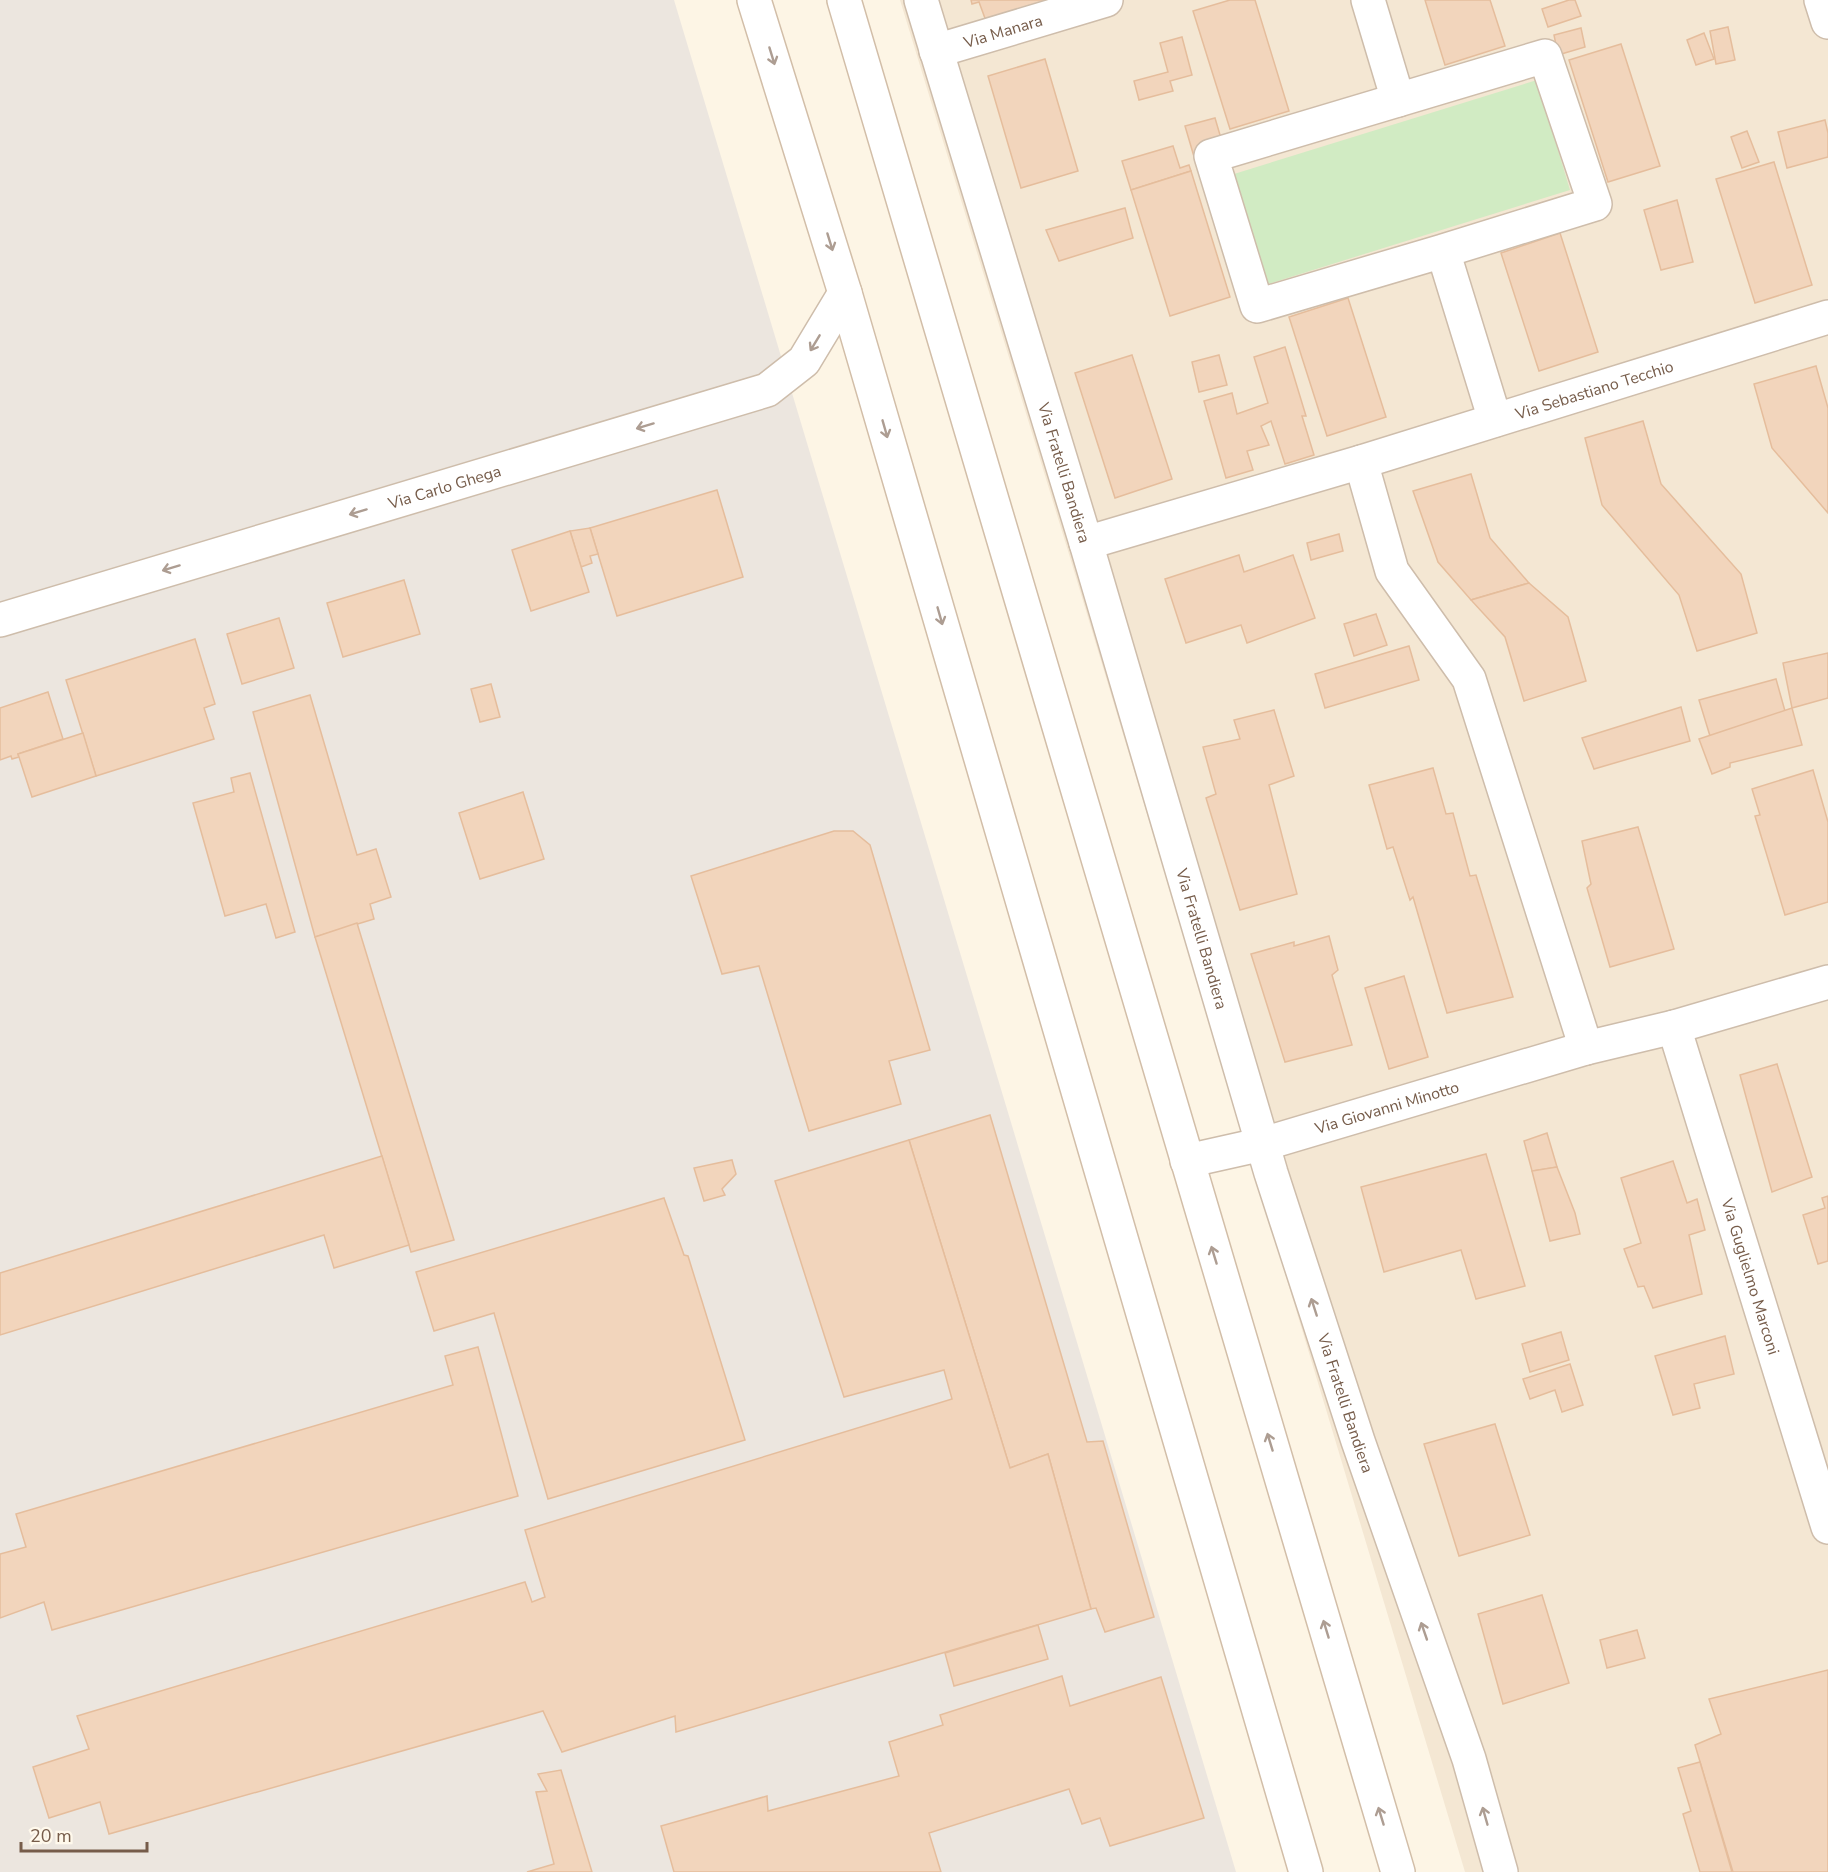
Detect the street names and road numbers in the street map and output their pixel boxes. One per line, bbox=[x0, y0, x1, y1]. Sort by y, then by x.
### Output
street label: Via Manara bbox=[960, 10, 1045, 54]
street label: Via Sebastiano Tecchio bbox=[1512, 356, 1676, 426]
street label: Via Fratelli Bandiera bbox=[1032, 399, 1095, 546]
street label: Via Carlo Ghega bbox=[385, 460, 504, 515]
street label: Via Fratelli Bandiera bbox=[1170, 865, 1232, 1012]
street label: Via Giovanni Minotto bbox=[1311, 1076, 1462, 1140]
street label: Via Guglielmo Marconi bbox=[1715, 1195, 1784, 1358]
street label: Via Fratelli Bandiera bbox=[1311, 1330, 1378, 1476]

